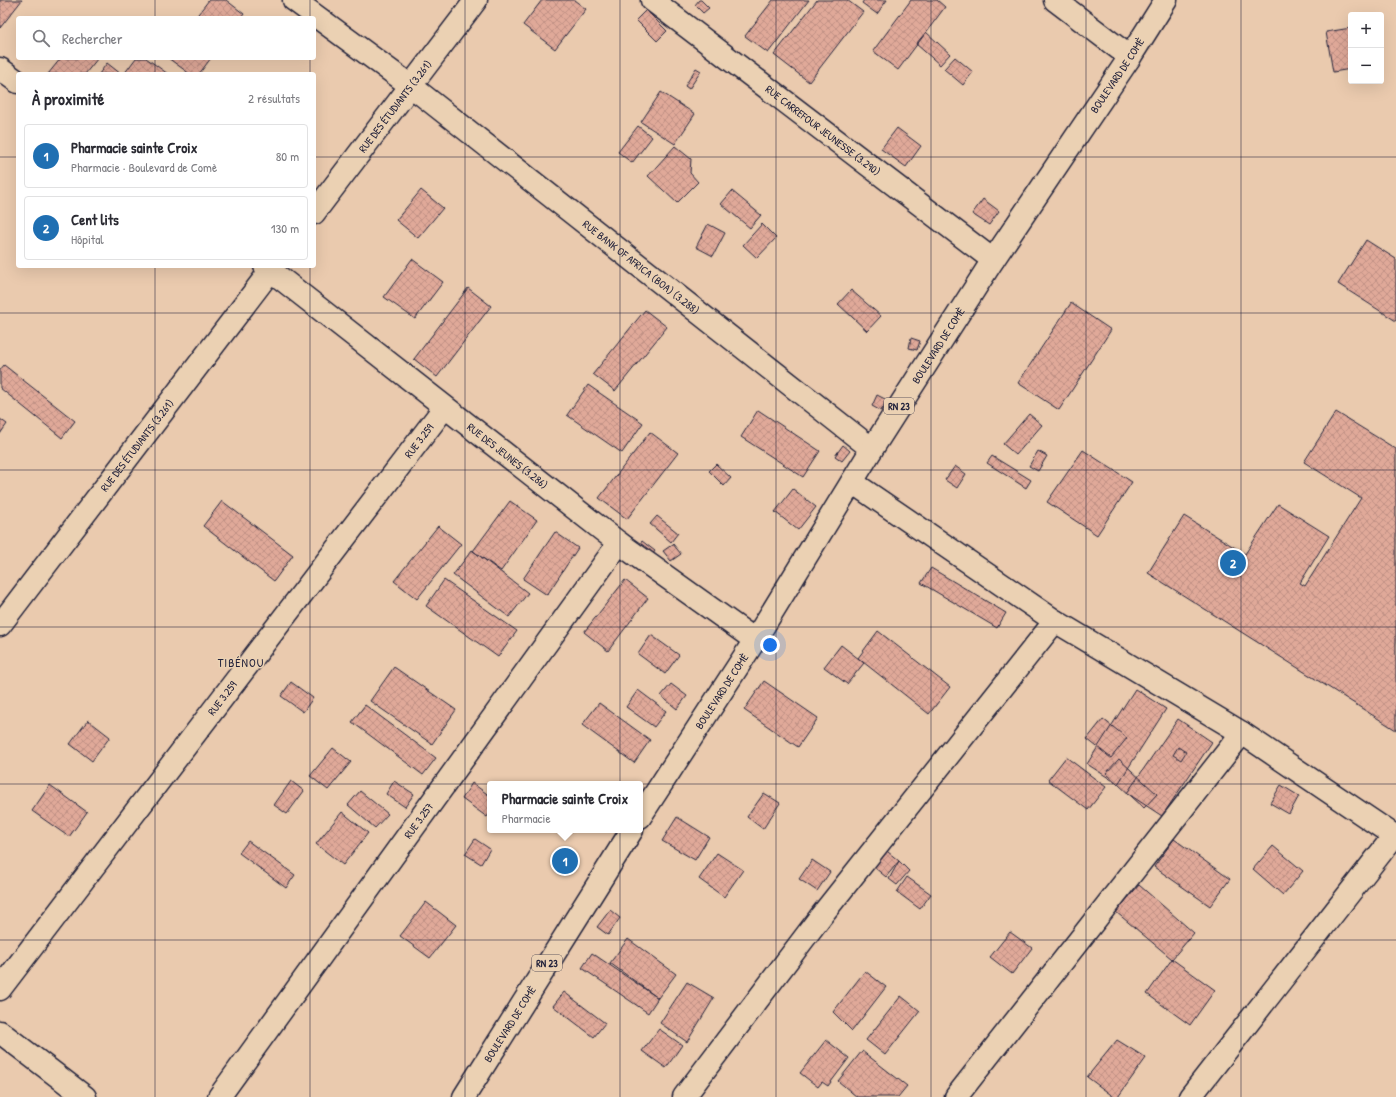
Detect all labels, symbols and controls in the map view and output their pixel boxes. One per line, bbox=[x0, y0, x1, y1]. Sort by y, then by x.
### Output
map controls bbox=[1348, 12, 1384, 84]
button: + bbox=[1348, 12, 1384, 48]
search box bbox=[16, 16, 316, 60]
icon: search bbox=[30, 27, 52, 49]
text: Rechercher bbox=[62, 28, 123, 49]
street label: BOULEVARD DE COMÈ bbox=[1087, 35, 1147, 116]
button: − bbox=[1348, 48, 1384, 84]
street label: RUE DES ÉTUDIANTS (3.261) bbox=[355, 57, 435, 155]
street label: RUE CARREFOUR JEUNESSE (3.290) bbox=[763, 82, 883, 179]
text: À proximité bbox=[32, 87, 104, 110]
text: 2 résultats bbox=[248, 89, 300, 107]
text: Pharmacie sainte Croix bbox=[71, 137, 197, 158]
text: 1 bbox=[44, 147, 48, 165]
text: 80 m bbox=[276, 147, 299, 165]
text: Pharmacie · Boulevard de Comè bbox=[71, 158, 217, 176]
text: Cent lits bbox=[71, 209, 119, 230]
street label: RUE BANK OF AFRICA (BOA) (3.288) bbox=[580, 217, 702, 317]
text: 2 bbox=[43, 219, 49, 237]
text: 130 m bbox=[271, 219, 299, 237]
text: Hôpital bbox=[71, 230, 104, 248]
street label: BOULEVARD DE COMÈ bbox=[909, 305, 968, 386]
street label: RUE DES ÉTUDIANTS (3.261) bbox=[97, 396, 177, 494]
road number: RN 23 bbox=[884, 398, 914, 414]
street label: RUE DES JEUNES (3.286) bbox=[464, 420, 551, 492]
street label: RUE 3.259 bbox=[401, 421, 437, 461]
pin: 2 bbox=[1220, 548, 1246, 578]
your location bbox=[760, 635, 780, 655]
street label: BOULEVARD DE COMÈ bbox=[692, 651, 751, 732]
district label: TIBÉNOU bbox=[218, 654, 264, 671]
street label: RUE 3.259 bbox=[205, 678, 240, 718]
popup bbox=[487, 781, 643, 833]
text: Pharmacie sainte Croix bbox=[502, 788, 628, 809]
street label: RUE 3.257 bbox=[401, 800, 436, 841]
text: Pharmacie bbox=[502, 809, 551, 827]
pin: 1 bbox=[552, 846, 578, 876]
road number: RN 23 bbox=[532, 955, 562, 971]
street label: BOULEVARD DE COMÈ bbox=[481, 983, 539, 1065]

